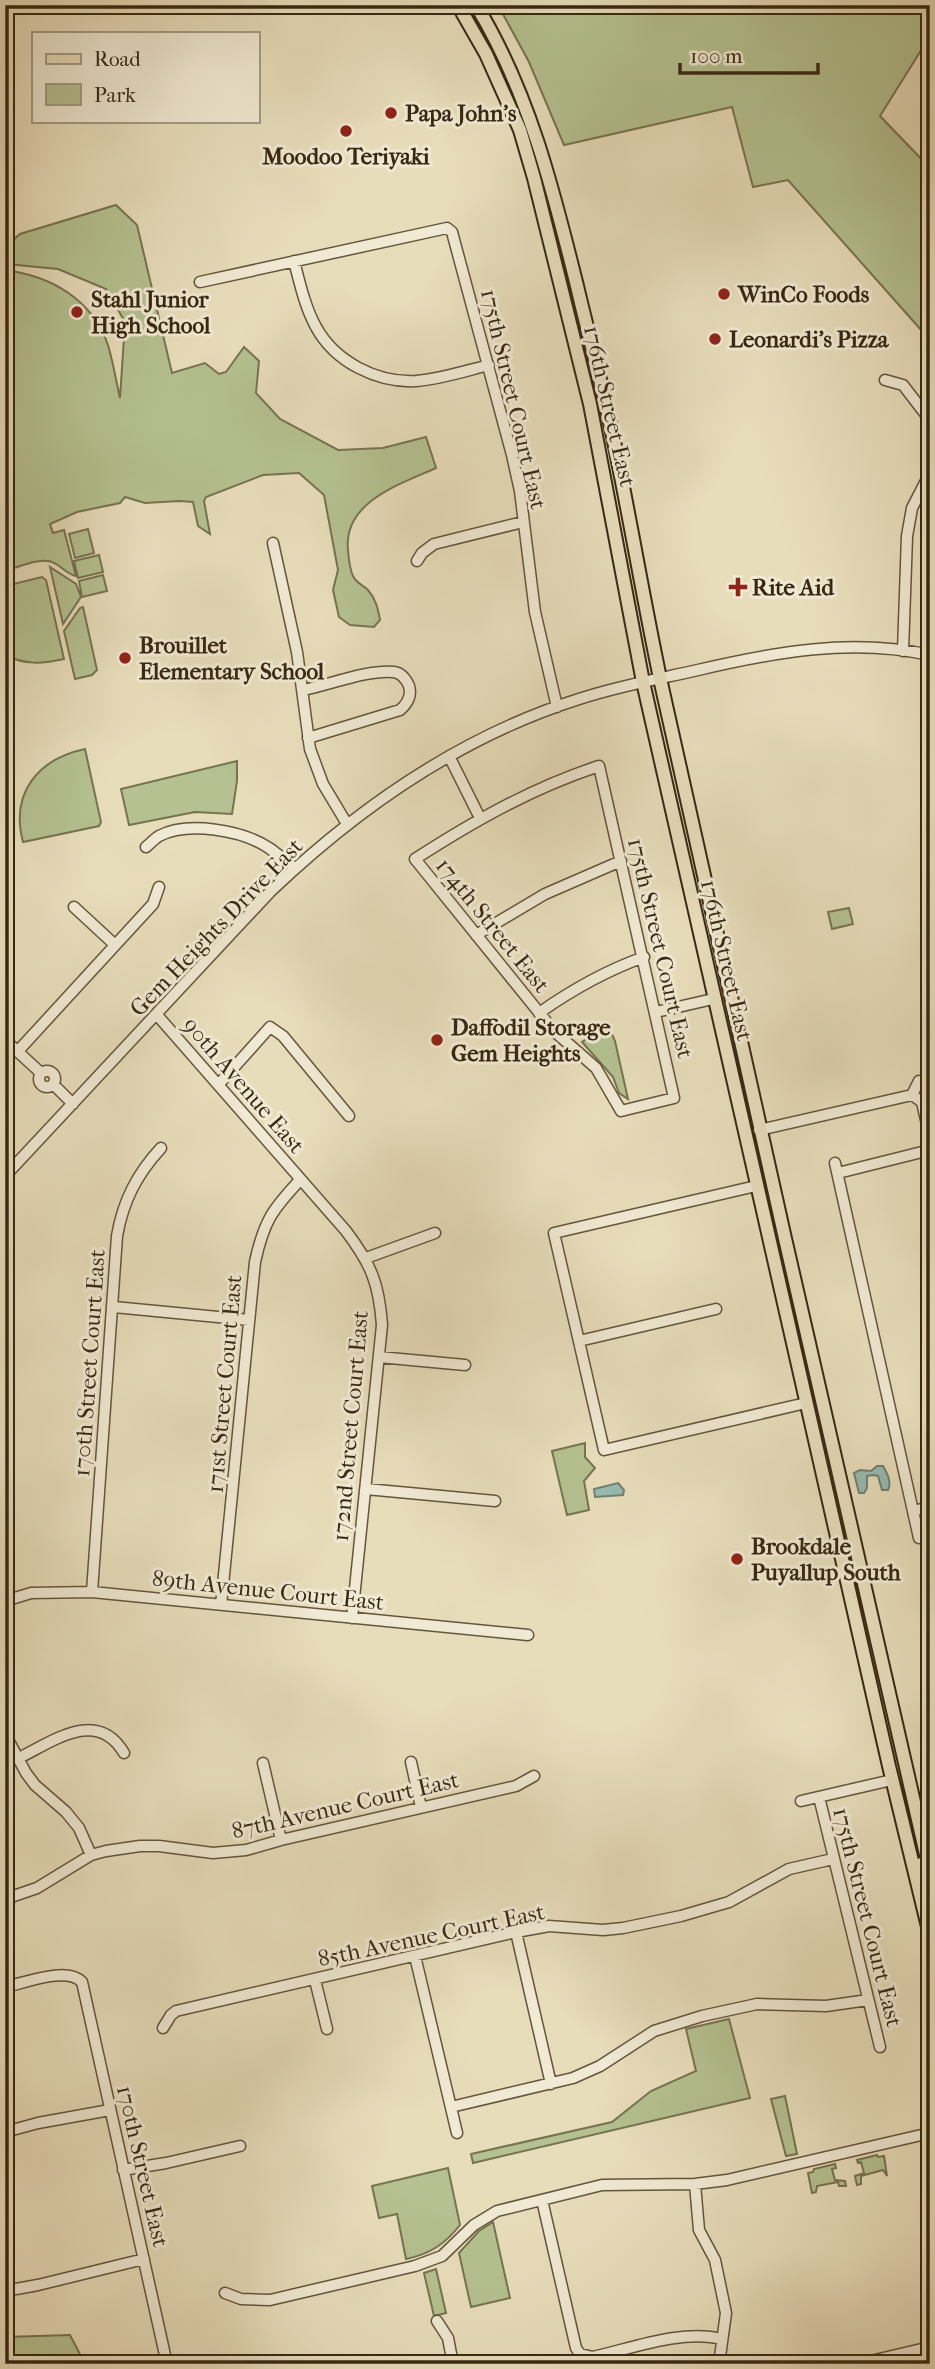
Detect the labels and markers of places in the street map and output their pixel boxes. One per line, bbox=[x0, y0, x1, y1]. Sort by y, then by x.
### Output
place label: Papa John's bbox=[405, 100, 517, 127]
marker: Papa John's bbox=[383, 105, 399, 121]
marker: Moodoo Teriyaki bbox=[338, 123, 354, 139]
place label: Moodoo Teriyaki bbox=[262, 143, 430, 170]
place label: WinCo Foods bbox=[737, 281, 870, 308]
place label: Stahl Junior High School bbox=[91, 286, 211, 339]
marker: WinCo Foods bbox=[716, 286, 732, 302]
marker: Stahl Junior High School bbox=[69, 304, 85, 320]
place label: Leonardi's Pizza bbox=[729, 326, 890, 353]
marker: Leonardi's Pizza bbox=[707, 331, 723, 347]
place label: Rite Aid bbox=[752, 574, 835, 601]
marker: Rite Aid bbox=[730, 579, 746, 595]
place label: Brouillet Elementary School bbox=[139, 632, 325, 685]
marker: Brouillet Elementary School bbox=[117, 650, 133, 666]
place label: Daffodil Storage Gem Heights bbox=[451, 1014, 611, 1067]
marker: Daffodil Storage Gem Heights bbox=[429, 1032, 445, 1048]
place label: Brookdale Puyallup South bbox=[751, 1533, 902, 1586]
marker: Brookdale Puyallup South bbox=[729, 1551, 745, 1567]

